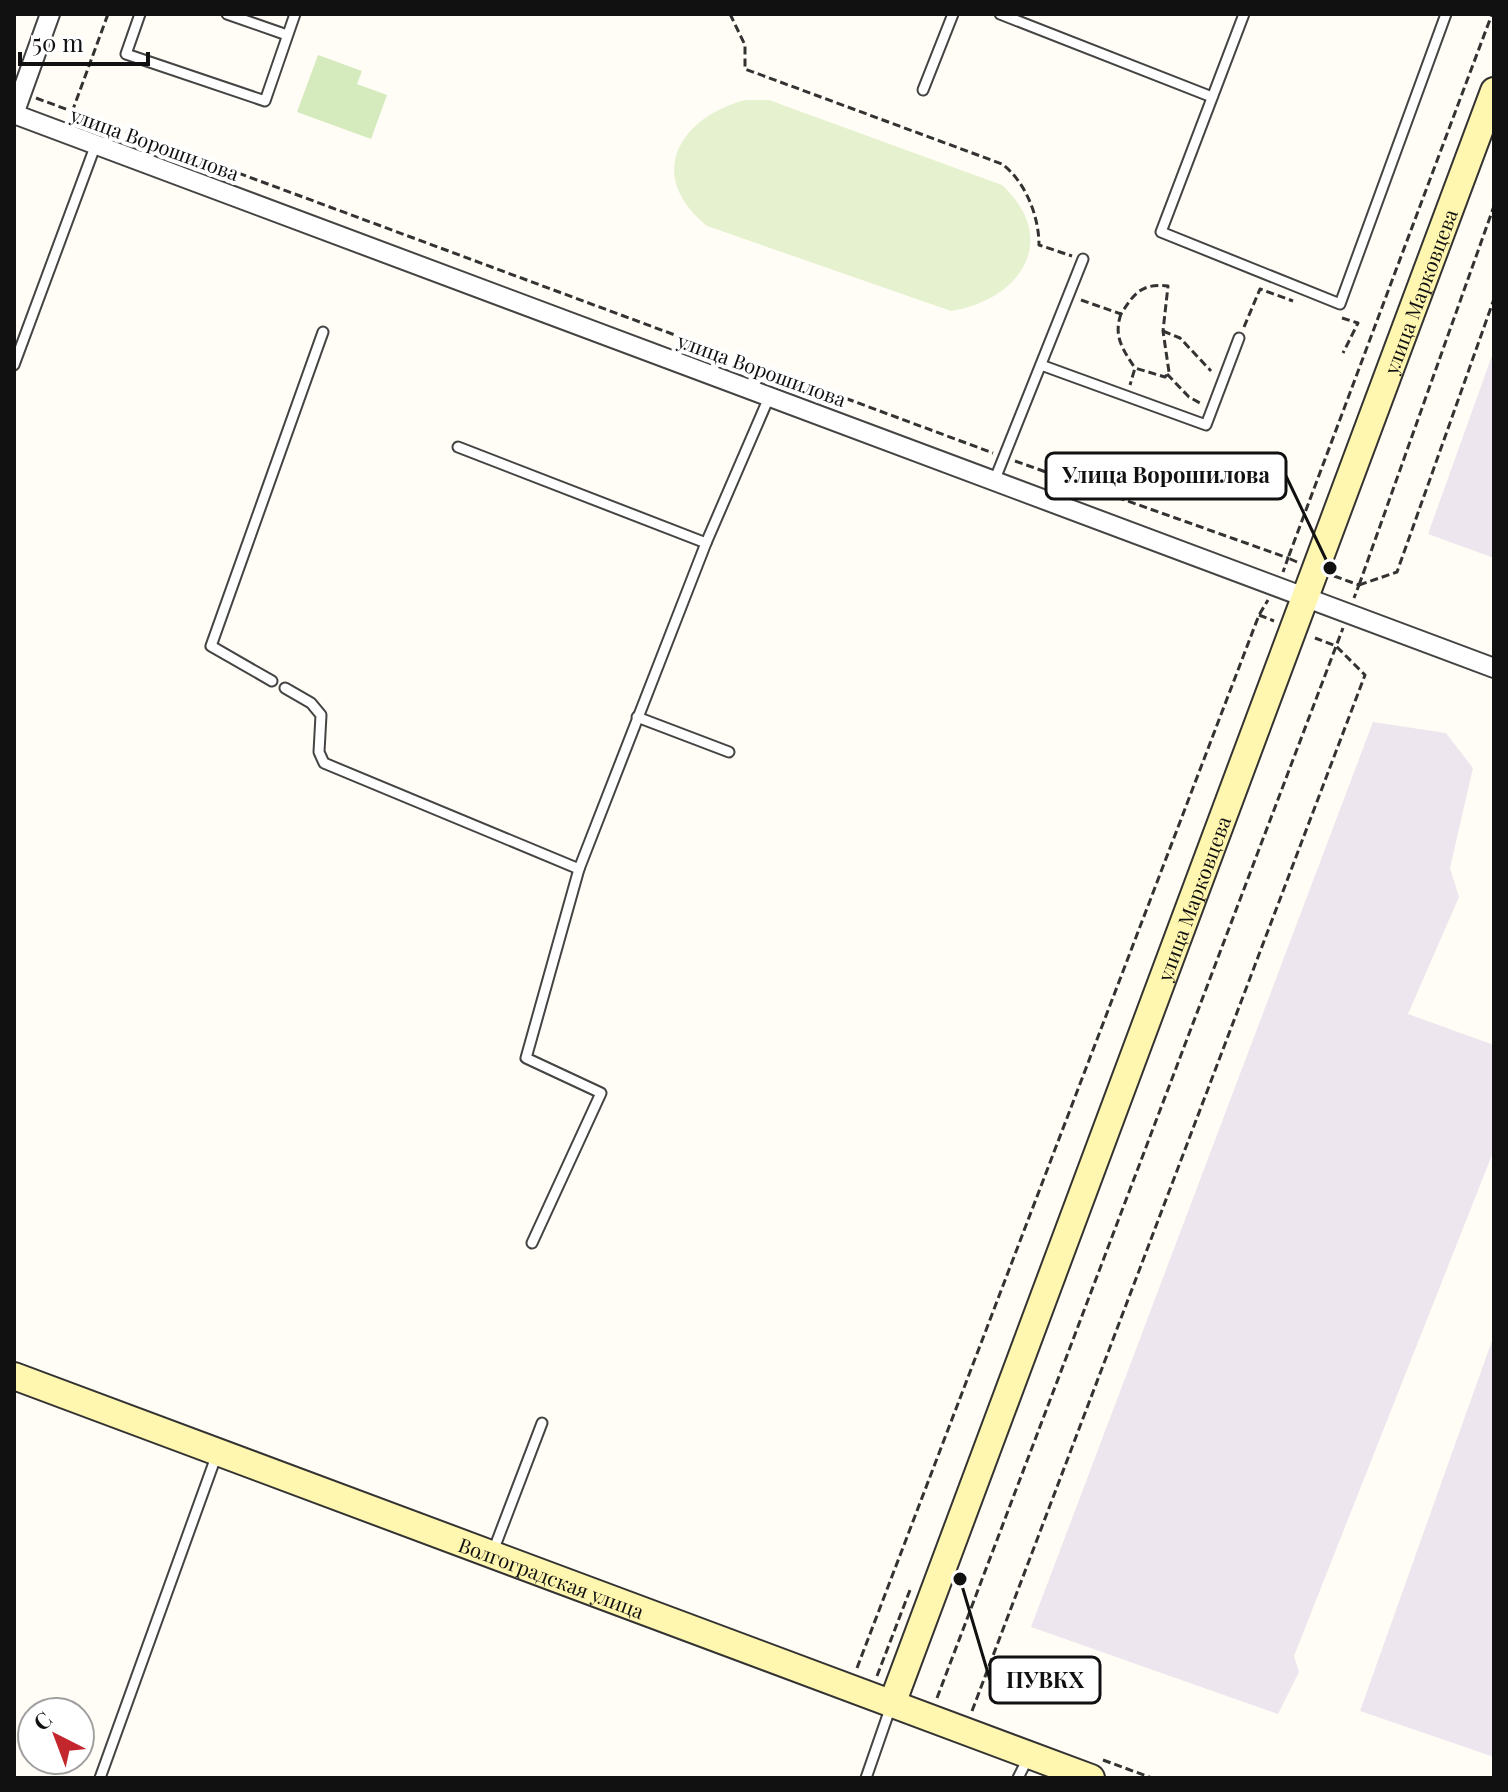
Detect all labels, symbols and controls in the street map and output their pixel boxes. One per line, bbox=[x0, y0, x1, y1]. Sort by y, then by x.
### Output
scale bar bbox=[20, 16, 148, 66]
text: 50 m bbox=[32, 26, 84, 58]
street label: улица Ворошилова bbox=[66, 100, 243, 186]
street label: улица Марковцева bbox=[1376, 205, 1462, 379]
street label: улица Ворошилова bbox=[673, 326, 850, 412]
callout: Улица Ворошилова bbox=[1046, 453, 1286, 499]
text: Улица Ворошилова bbox=[1061, 459, 1270, 489]
street label: улица Марковцева bbox=[1149, 812, 1236, 986]
street label: Волгоградская улица bbox=[455, 1530, 648, 1624]
callout: ПУВКХ bbox=[990, 1657, 1100, 1703]
text: ПУВКХ bbox=[1006, 1664, 1085, 1694]
north arrow bbox=[16, 1696, 96, 1776]
text: С bbox=[26, 1704, 58, 1737]

